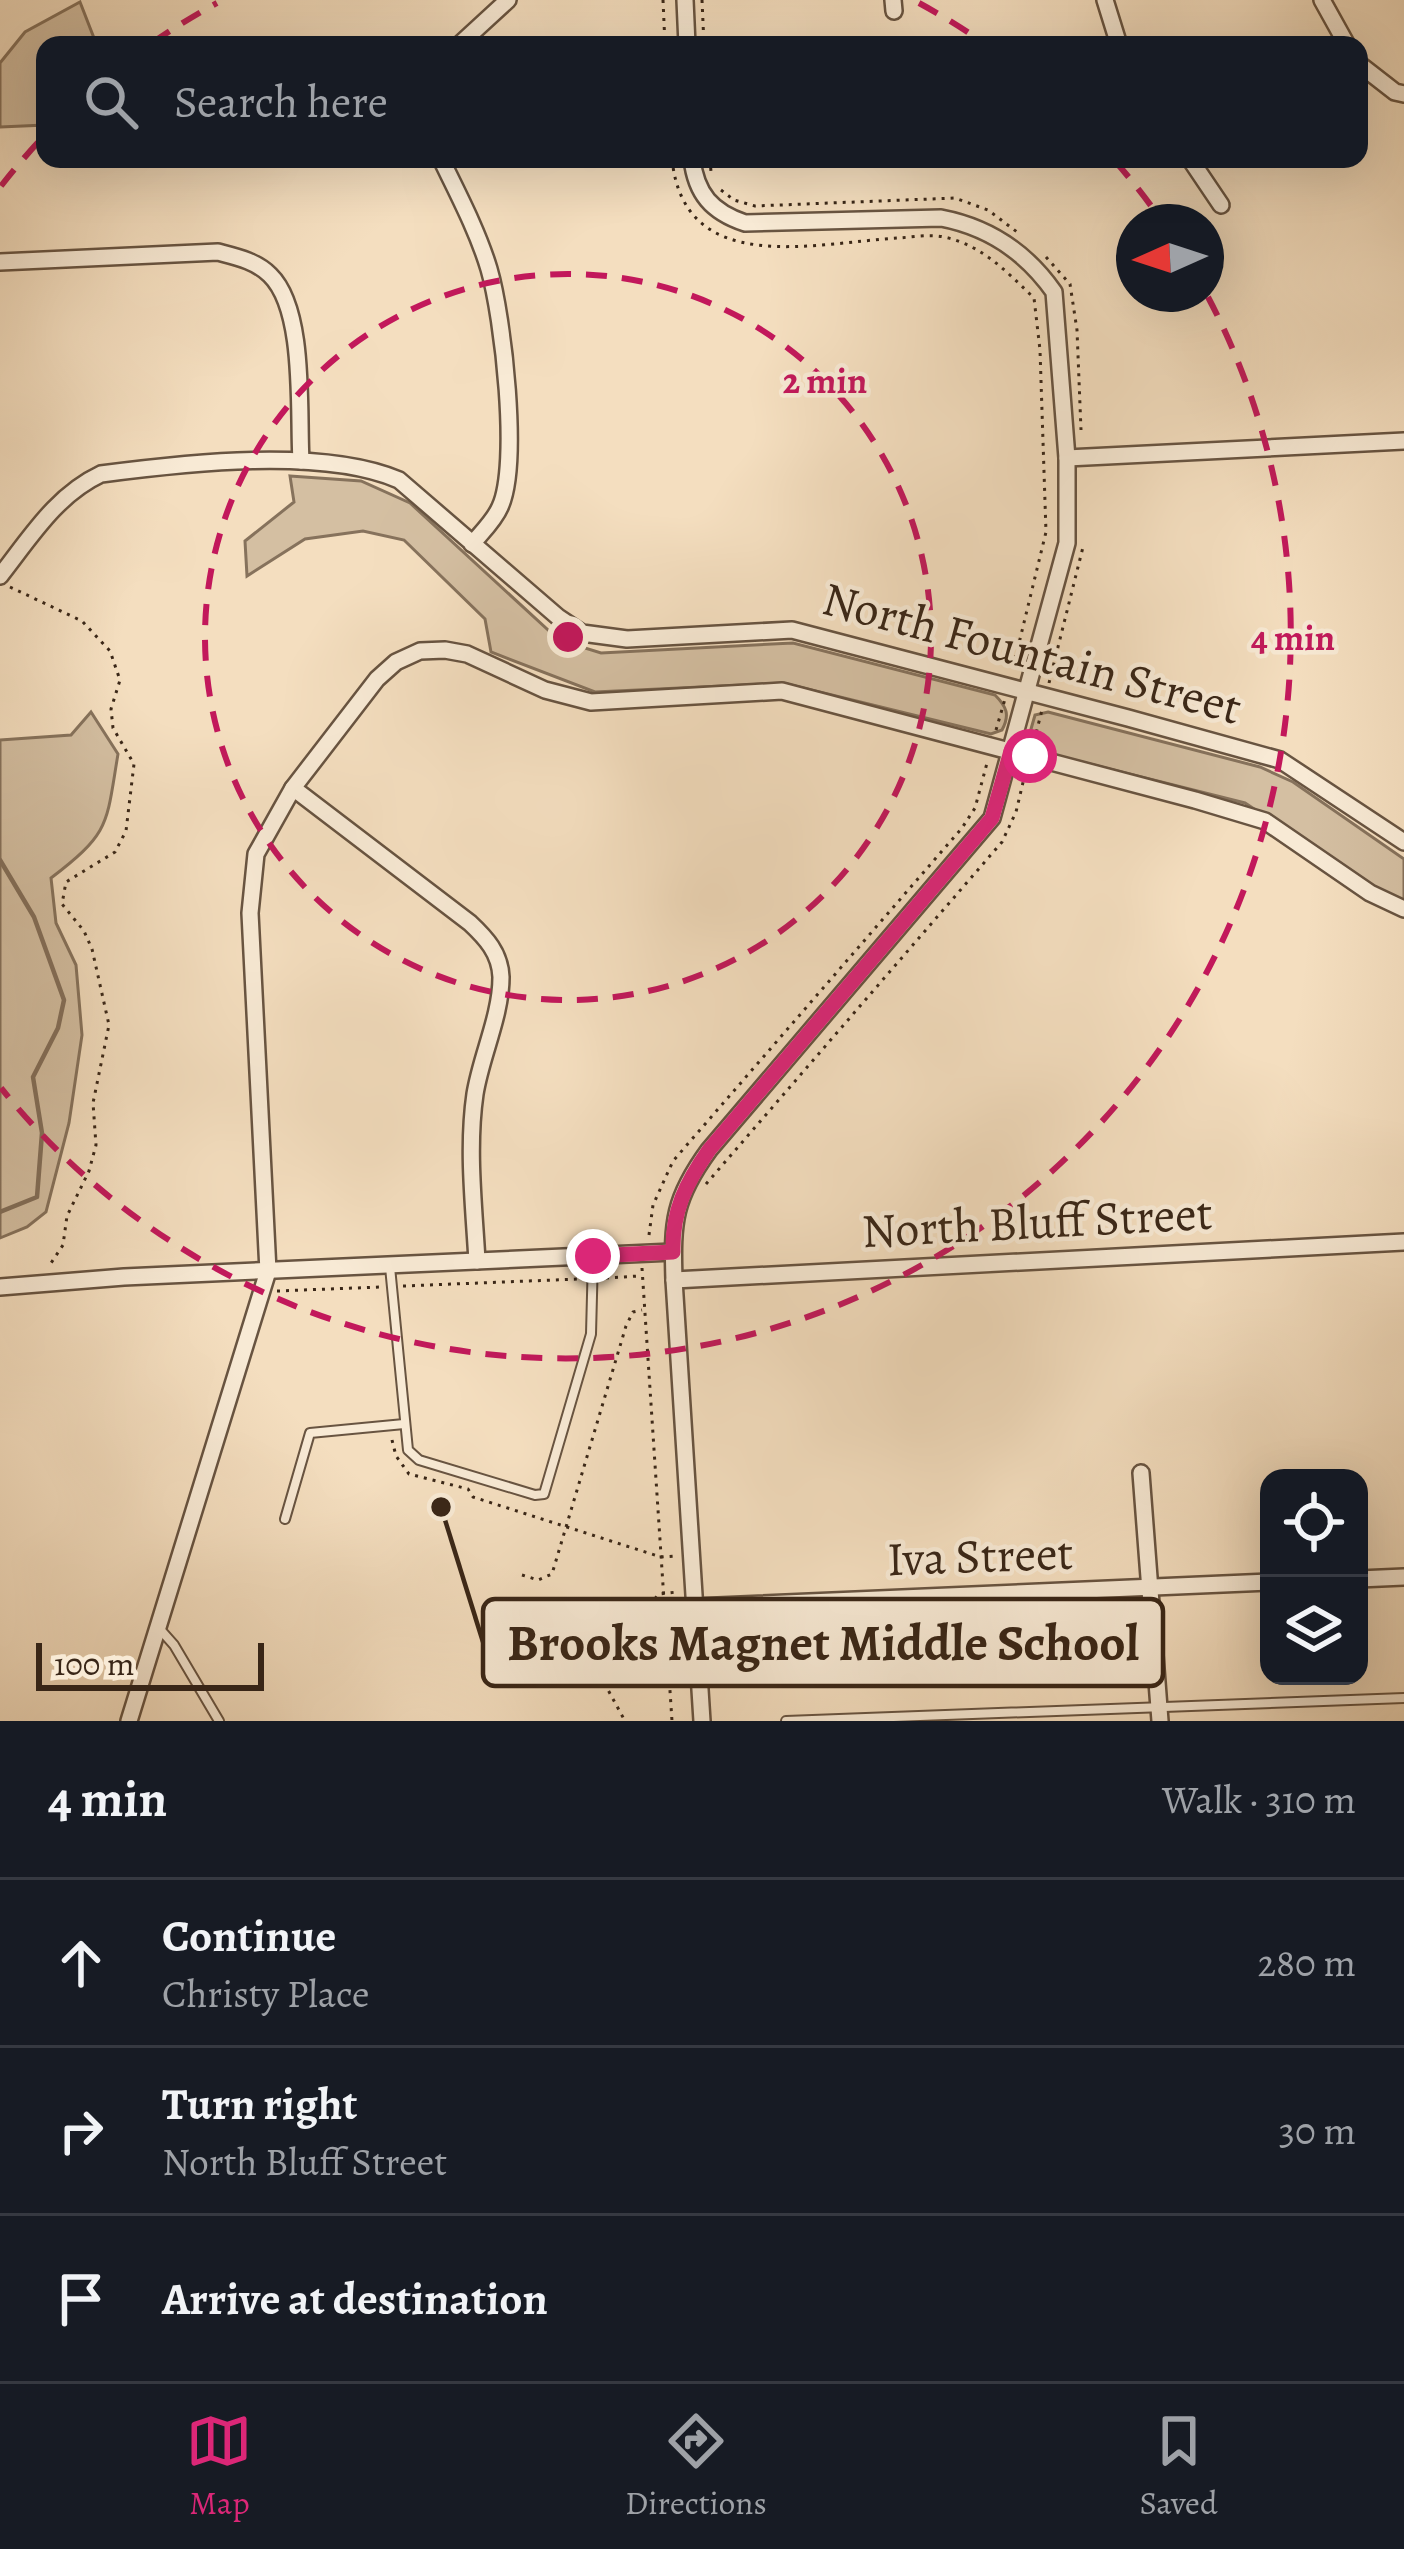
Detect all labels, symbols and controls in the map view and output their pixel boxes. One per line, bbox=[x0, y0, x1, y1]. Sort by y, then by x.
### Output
search box bbox=[36, 36, 1368, 168]
icon: search bbox=[78, 69, 144, 135]
text: Search here bbox=[174, 71, 388, 133]
north arrow bbox=[1116, 204, 1224, 312]
text: 2 min bbox=[783, 356, 867, 405]
street label: North Fountain Street bbox=[815, 565, 1249, 741]
text: 4 min bbox=[1251, 613, 1335, 662]
centre of rings bbox=[547, 616, 589, 658]
route start bbox=[1003, 729, 1057, 783]
street label: North Bluff Street bbox=[860, 1180, 1214, 1264]
route end bbox=[566, 1229, 620, 1283]
map controls bbox=[1260, 1469, 1368, 1685]
button: locate bbox=[1260, 1469, 1368, 1577]
street label: Iva Street bbox=[886, 1520, 1074, 1592]
button: layers bbox=[1260, 1577, 1368, 1685]
callout: Brooks Magnet Middle School bbox=[483, 1599, 1163, 1686]
text: Brooks Magnet Middle School bbox=[507, 1608, 1139, 1678]
scale bar bbox=[36, 1637, 264, 1690]
text: 100 m bbox=[54, 1641, 134, 1686]
text: 4 min bbox=[48, 1764, 167, 1834]
text: Walk · 310 m bbox=[1162, 1773, 1356, 1826]
text: Continue bbox=[162, 1905, 336, 1967]
icon: ahead bbox=[48, 1930, 114, 1996]
text: 280 m bbox=[1258, 1936, 1356, 1989]
text: Christy Place bbox=[162, 1967, 369, 2020]
text: Turn right bbox=[162, 2073, 357, 2135]
icon: right bbox=[48, 2098, 114, 2164]
text: 30 m bbox=[1279, 2104, 1356, 2157]
text: North Bluff Street bbox=[162, 2135, 447, 2188]
icon: arrive bbox=[48, 2266, 114, 2332]
text: Arrive at destination bbox=[162, 2268, 548, 2330]
tab: Map bbox=[186, 2408, 252, 2525]
tab: Directions bbox=[625, 2408, 767, 2525]
tab: Saved bbox=[1139, 2408, 1218, 2525]

